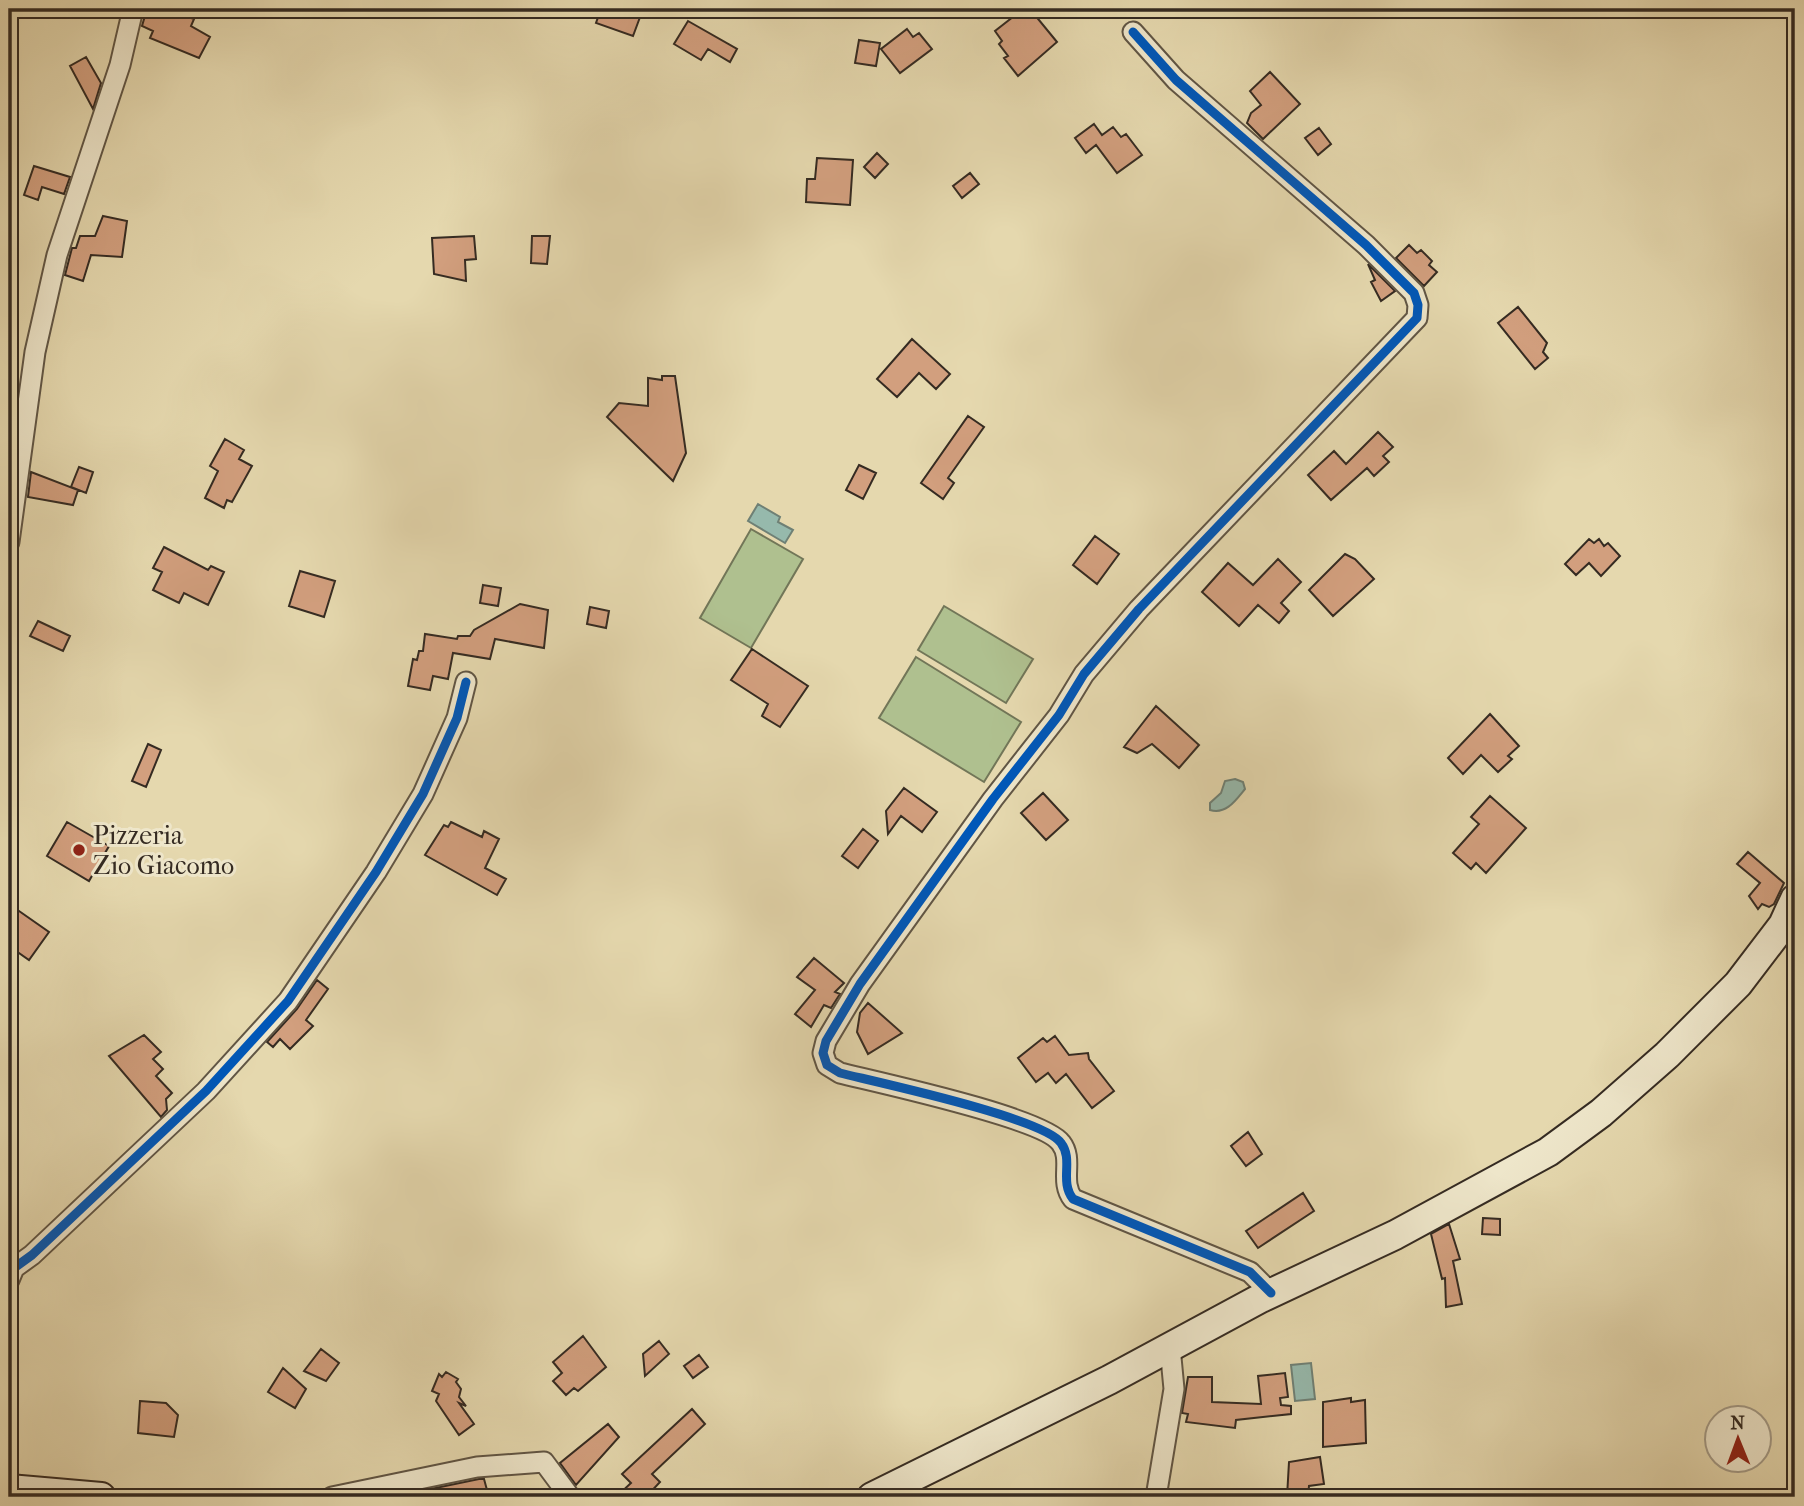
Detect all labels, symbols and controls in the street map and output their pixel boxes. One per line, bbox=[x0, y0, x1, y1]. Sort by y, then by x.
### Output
place label: Pizzeria Zio Giacomo bbox=[93, 820, 234, 881]
marker: Pizzeria Zio Giacomo bbox=[71, 842, 87, 858]
north arrow bbox=[1702, 1404, 1772, 1474]
text: N bbox=[1730, 1412, 1746, 1434]

